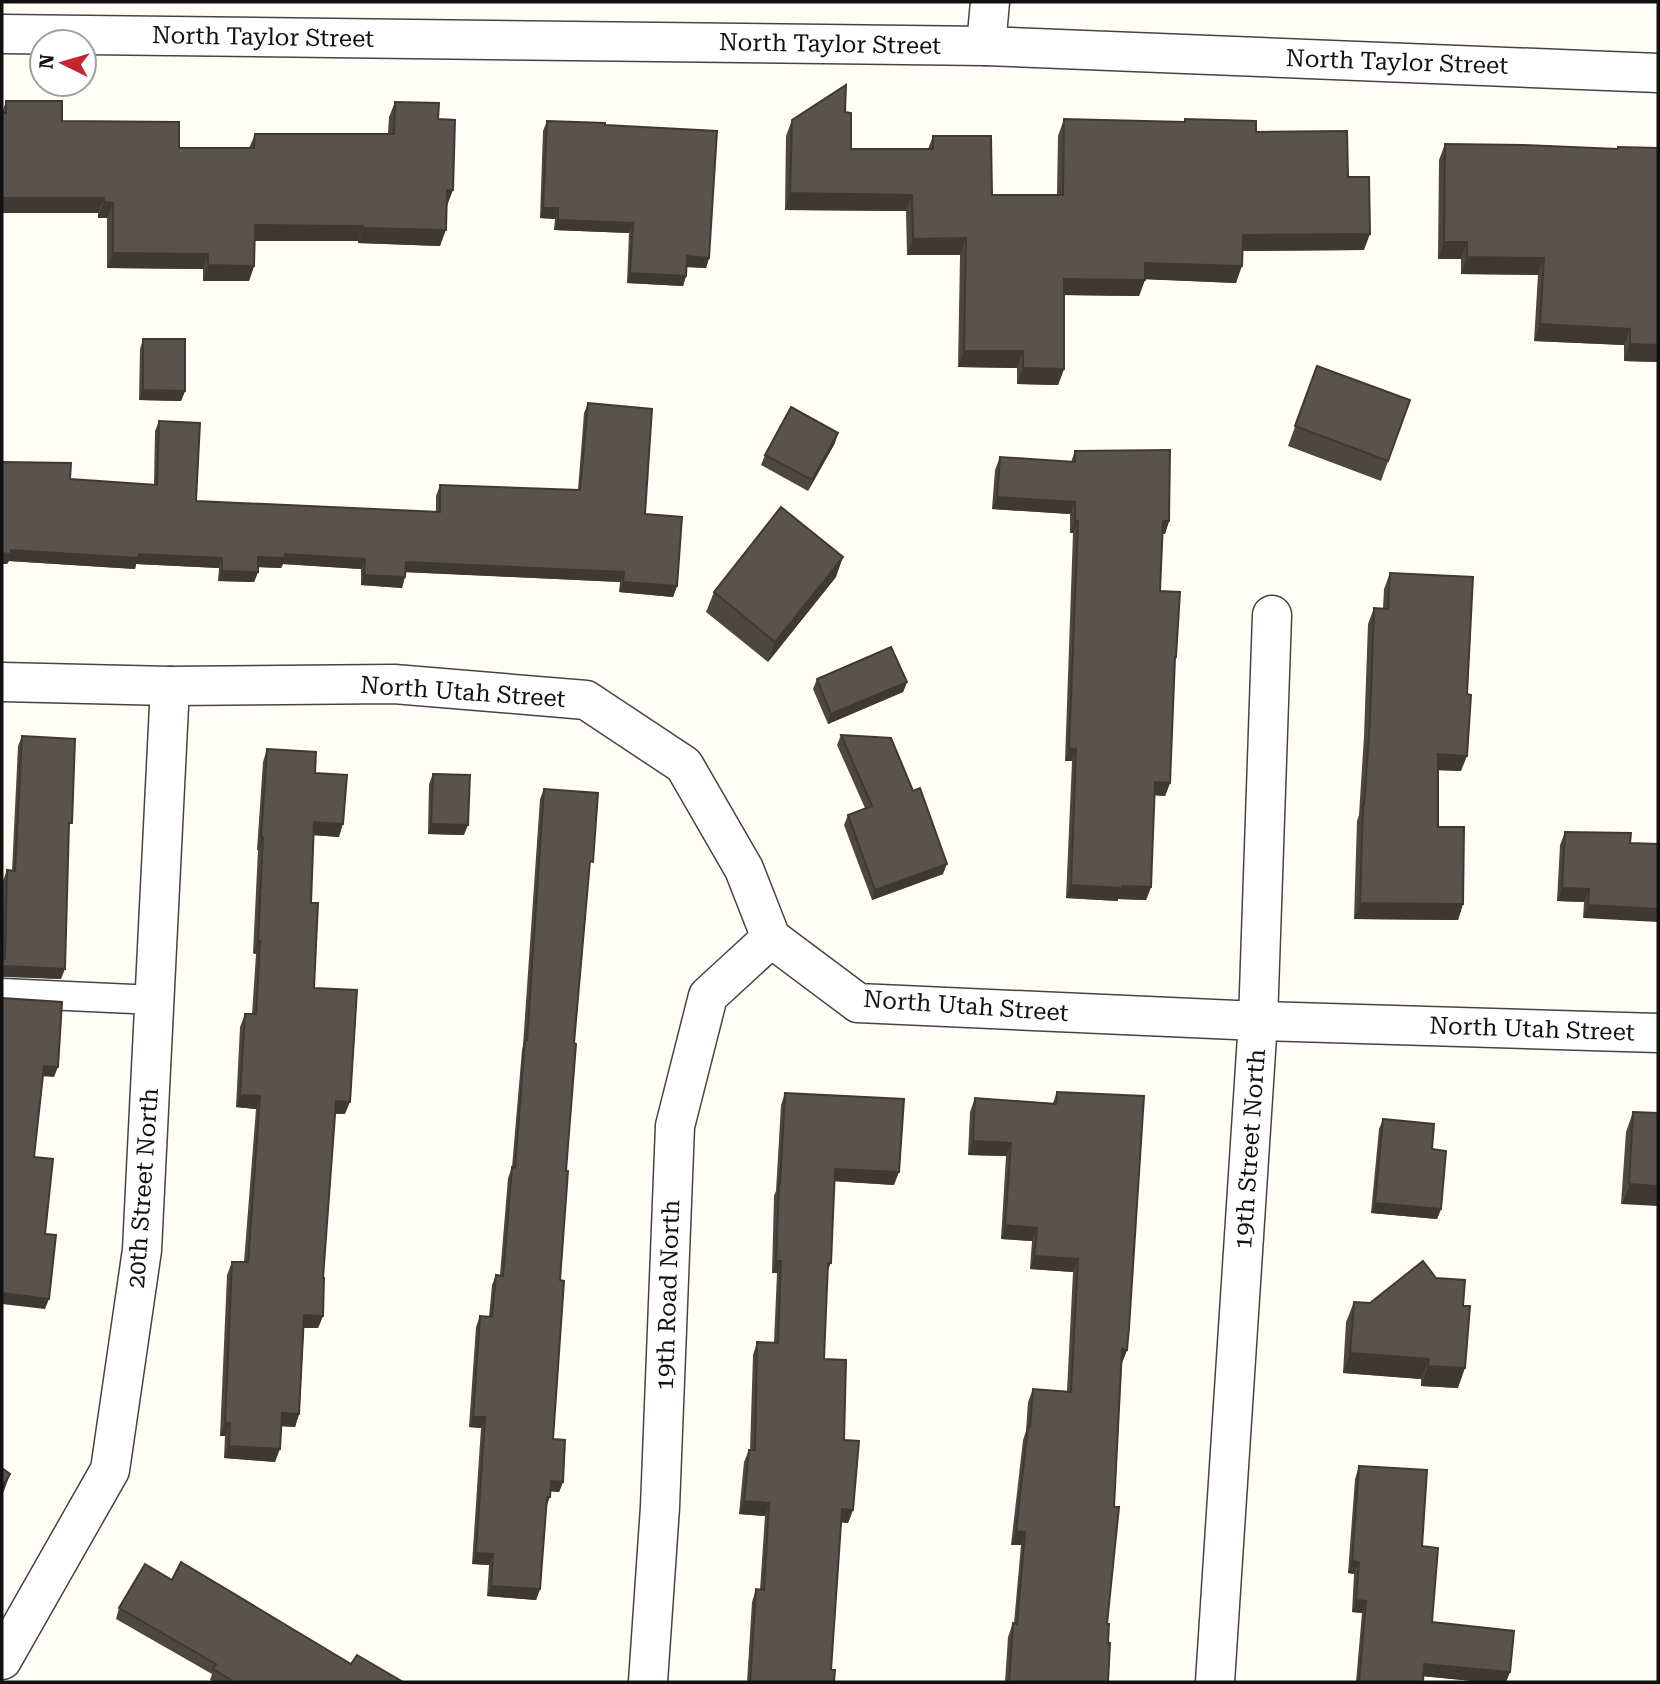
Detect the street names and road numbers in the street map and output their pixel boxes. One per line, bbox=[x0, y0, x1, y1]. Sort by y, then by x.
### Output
street label: North Taylor Street bbox=[152, 21, 374, 53]
street label: North Taylor Street bbox=[719, 28, 941, 60]
street label: North Taylor Street bbox=[1285, 44, 1509, 80]
street label: North Utah Street bbox=[359, 671, 567, 713]
street label: North Utah Street bbox=[862, 985, 1070, 1027]
street label: North Utah Street bbox=[1429, 1011, 1635, 1047]
street label: 19th Street North bbox=[1229, 1048, 1271, 1250]
street label: 20th Street North bbox=[122, 1087, 164, 1289]
street label: 19th Road North bbox=[651, 1199, 685, 1391]

